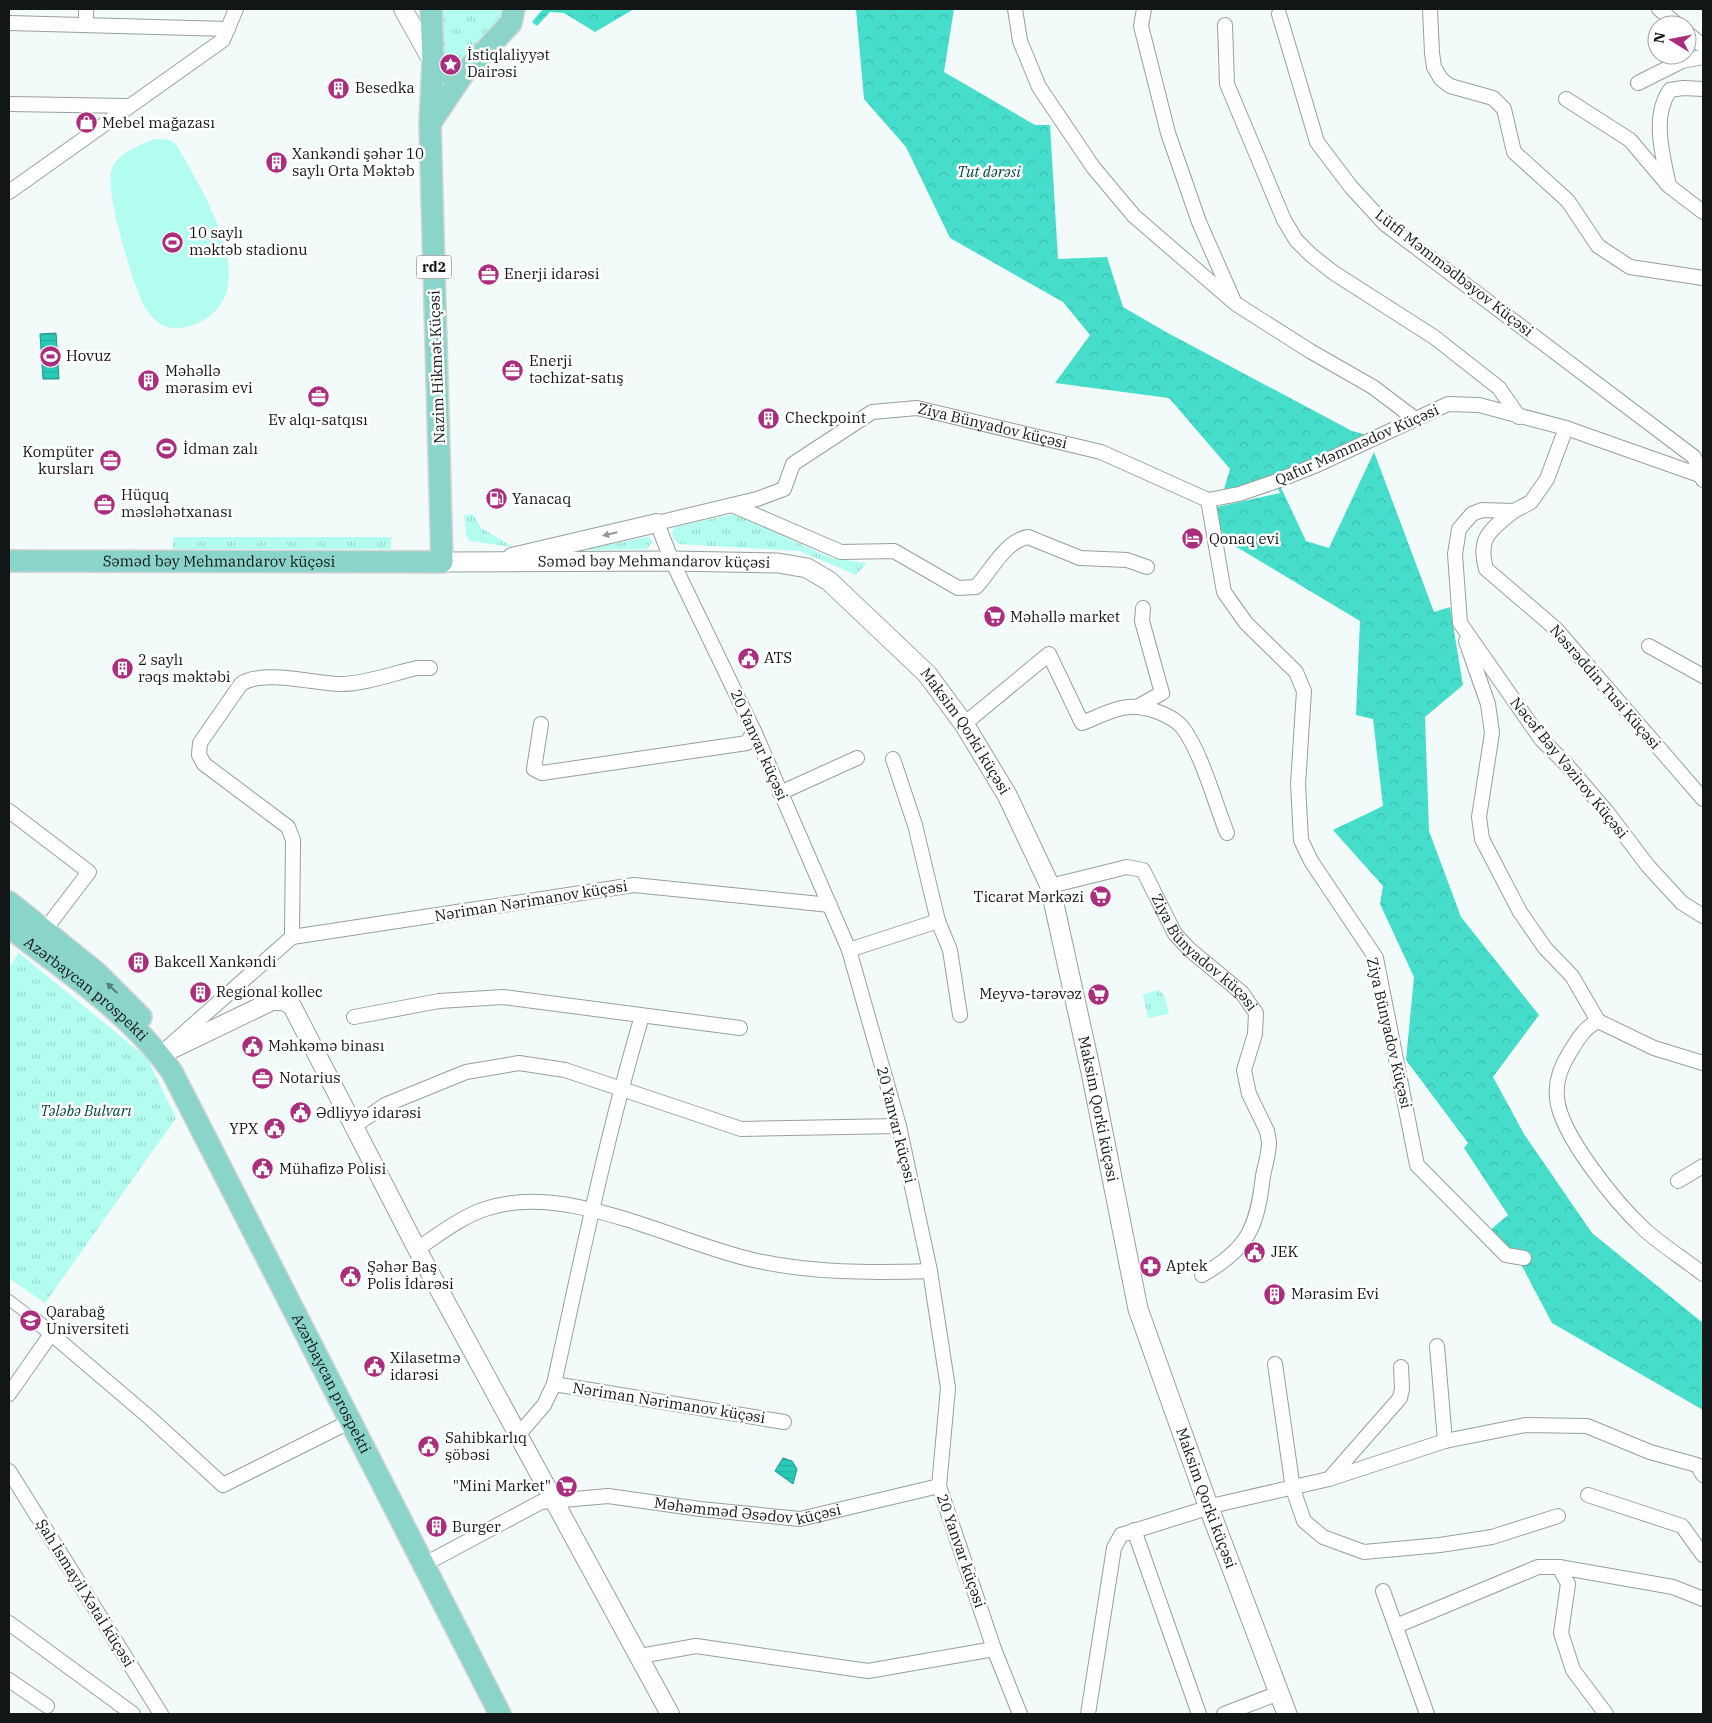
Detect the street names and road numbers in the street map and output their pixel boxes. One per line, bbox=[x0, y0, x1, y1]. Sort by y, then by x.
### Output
street label: Lütfi Məmmədbəyov Küçəsi bbox=[1372, 205, 1537, 340]
road number: rd2 bbox=[416, 256, 452, 278]
street label: Nazim Hikmət Küçəsi bbox=[424, 290, 449, 444]
street label: Ziya Bünyadov küçəsi bbox=[916, 399, 1070, 453]
street label: Qafur Məmmədov Küçəsi bbox=[1272, 400, 1442, 489]
street label: Səməd bəy Mehmandarov küçəsi bbox=[103, 551, 336, 571]
street label: Səməd bəy Mehmandarov küçəsi bbox=[538, 551, 771, 572]
street label: Nəsrəddin Tusi Küçəsi bbox=[1546, 620, 1665, 753]
street label: Maksim Qorki küçəsi bbox=[917, 664, 1015, 798]
street label: 20 Yanvar küçəsi bbox=[727, 686, 792, 803]
street label: Nəcəf Bəy Vəzirov Küçəsi bbox=[1506, 693, 1632, 842]
street label: Nəriman Nərimanov küçəsi bbox=[433, 876, 629, 925]
street label: Ziya Bünyadov küçəsi bbox=[1147, 890, 1262, 1015]
street label: Azərbaycan prospekti bbox=[21, 932, 152, 1045]
street label: Ziya Bünyadov Küçəsi bbox=[1363, 955, 1416, 1111]
street label: Maksim Qorki küçəsi bbox=[1074, 1034, 1123, 1184]
street label: 20 Yanvar küçəsi bbox=[873, 1065, 920, 1185]
street label: Azərbaycan prospekti bbox=[288, 1310, 375, 1457]
street label: Nəriman Nərimanov küçəsi bbox=[571, 1378, 767, 1427]
street label: Maksim Qorki küçəsi bbox=[1172, 1425, 1241, 1571]
street label: 20 Yanvar küçəsi bbox=[933, 1491, 990, 1611]
street label: Məhəmməd Əsədov küçəsi bbox=[653, 1493, 843, 1529]
street label: Şah İsmayil Xətaİ küçəsi bbox=[32, 1515, 139, 1670]

